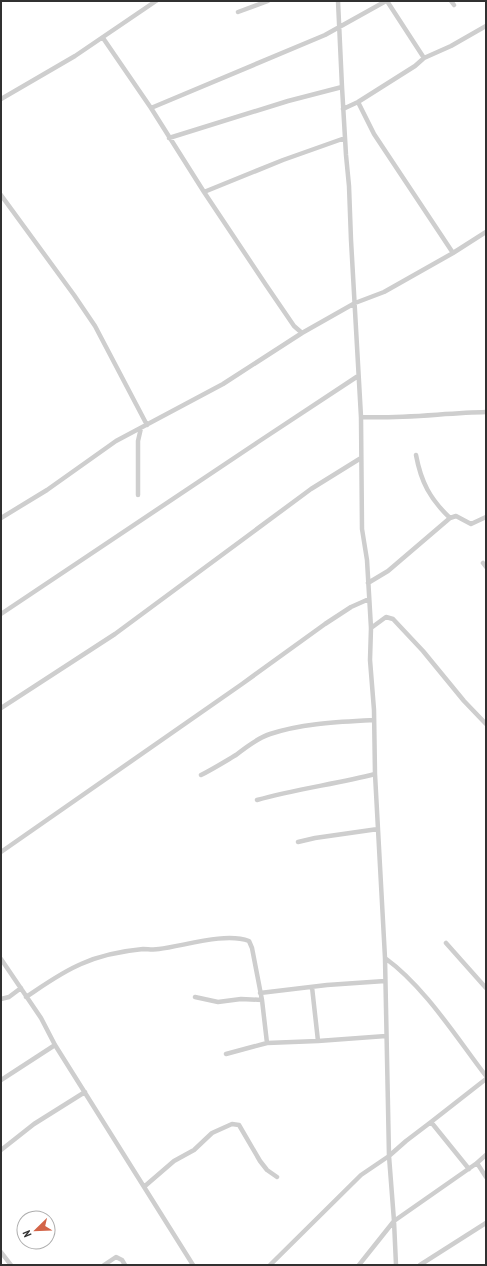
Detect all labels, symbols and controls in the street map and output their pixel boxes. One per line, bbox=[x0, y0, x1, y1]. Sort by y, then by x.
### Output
north arrow bbox=[16, 1210, 56, 1250]
text: N bbox=[19, 1228, 34, 1239]

